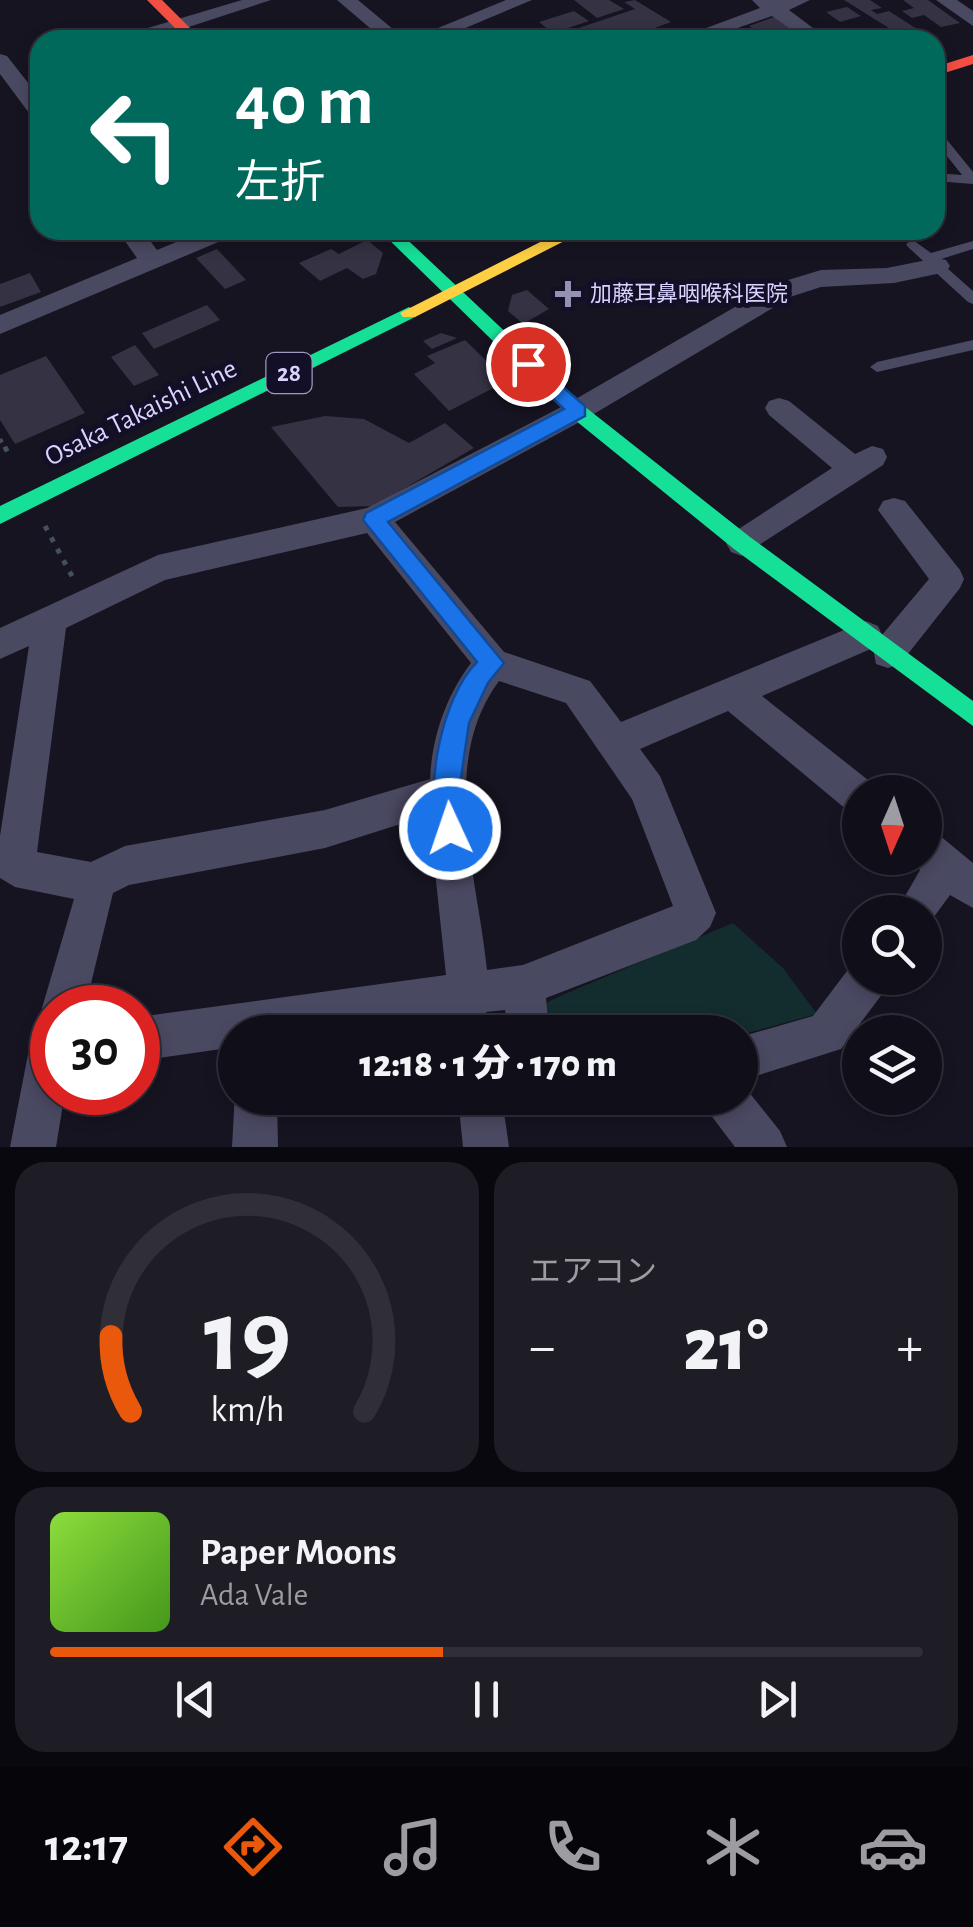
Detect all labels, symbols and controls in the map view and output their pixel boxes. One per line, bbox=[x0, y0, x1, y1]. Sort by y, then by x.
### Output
text: 40 m bbox=[235, 67, 374, 137]
icon: left bbox=[70, 70, 200, 200]
text: 左折 bbox=[235, 161, 325, 206]
marker: 加藤耳鼻咽喉科医院 bbox=[555, 281, 581, 307]
place label: 加藤耳鼻咽喉科医院 bbox=[590, 282, 788, 305]
pin bbox=[486, 322, 571, 407]
icon: arrive bbox=[501, 337, 556, 392]
road number: 28 bbox=[266, 353, 312, 393]
street label: Osaka Takaishi Line bbox=[41, 354, 241, 472]
north arrow bbox=[842, 775, 942, 875]
map controls bbox=[842, 775, 942, 1115]
position arrow bbox=[398, 777, 502, 881]
button: search bbox=[842, 895, 942, 995]
speed limit sign: 30 bbox=[30, 985, 160, 1115]
button: layers bbox=[842, 1015, 942, 1115]
text: 12:18 · 1 分 · 170 m bbox=[359, 1046, 617, 1084]
text: エアコン bbox=[529, 1256, 657, 1288]
text: 19 bbox=[203, 1286, 291, 1390]
text: 21° bbox=[683, 1309, 769, 1384]
text: − bbox=[529, 1320, 555, 1375]
text: + bbox=[897, 1320, 923, 1375]
text: km/h bbox=[210, 1392, 284, 1428]
text: Paper Moons bbox=[200, 1534, 397, 1572]
text: Ada Vale bbox=[200, 1579, 308, 1611]
icon: previous bbox=[168, 1672, 223, 1727]
icon: pause bbox=[459, 1672, 514, 1727]
icon: next bbox=[750, 1672, 805, 1727]
icon: directions bbox=[218, 1812, 288, 1882]
icon: music bbox=[378, 1812, 448, 1882]
icon: phone bbox=[538, 1812, 608, 1882]
icon: climate bbox=[698, 1812, 768, 1882]
icon: car bbox=[858, 1812, 928, 1882]
text: 12:17 bbox=[45, 1824, 128, 1869]

